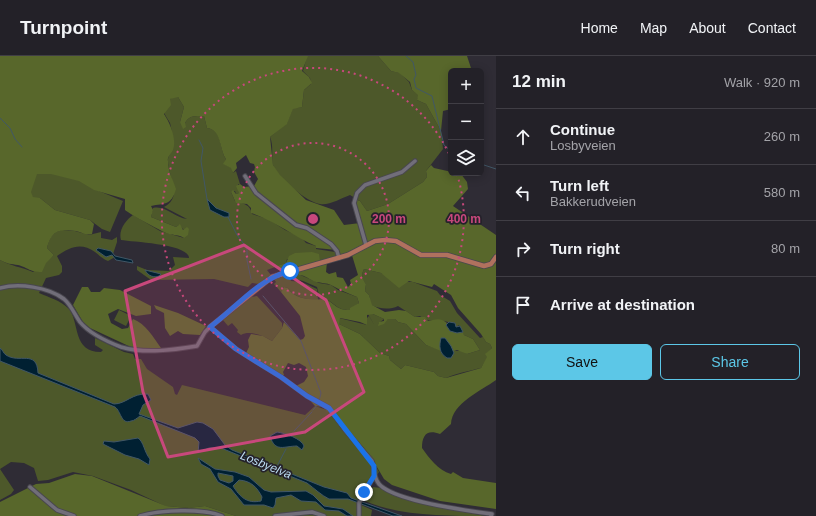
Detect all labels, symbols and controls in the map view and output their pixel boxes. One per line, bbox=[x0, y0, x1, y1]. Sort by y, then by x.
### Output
text: Turnpoint bbox=[20, 17, 107, 38]
text: Home bbox=[581, 20, 618, 36]
text: Map bbox=[640, 20, 667, 36]
text: About bbox=[689, 20, 726, 36]
text: Contact bbox=[748, 20, 796, 36]
map controls bbox=[448, 68, 484, 176]
button: + bbox=[448, 68, 484, 104]
text: 12 min bbox=[512, 72, 566, 91]
text: Walk · 920 m bbox=[724, 75, 800, 90]
button: − bbox=[448, 104, 484, 140]
text: Continue bbox=[550, 121, 615, 138]
icon: ahead bbox=[512, 126, 534, 148]
text: 260 m bbox=[764, 129, 800, 144]
text: Losbyveien bbox=[550, 138, 616, 153]
button: layers bbox=[448, 140, 484, 176]
text: Turn left bbox=[550, 177, 609, 194]
icon: left bbox=[512, 182, 534, 204]
text: 580 m bbox=[764, 185, 800, 200]
text: Bakkerudveien bbox=[550, 194, 636, 209]
centre of rings bbox=[306, 212, 320, 226]
text: 200 m bbox=[372, 212, 406, 226]
text: 400 m bbox=[447, 212, 481, 226]
icon: right bbox=[512, 238, 534, 260]
text: Turn right bbox=[550, 240, 620, 257]
text: 80 m bbox=[771, 241, 800, 256]
route start bbox=[281, 262, 299, 280]
icon: arrive bbox=[512, 294, 534, 316]
text: Arrive at destination bbox=[550, 296, 695, 313]
button: Save bbox=[512, 344, 652, 380]
button: Share bbox=[660, 344, 800, 380]
water label: Losbyelva bbox=[238, 448, 294, 482]
route end bbox=[355, 483, 373, 501]

